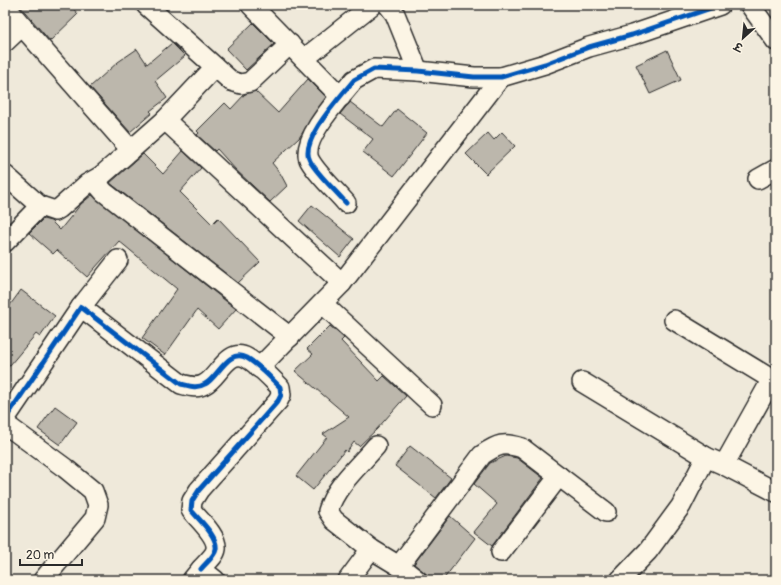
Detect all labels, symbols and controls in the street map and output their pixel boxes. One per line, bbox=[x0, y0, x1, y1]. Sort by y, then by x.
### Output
north arrow bbox=[723, 18, 763, 58]
text: उ bbox=[731, 38, 746, 54]
scale bar bbox=[20, 541, 82, 567]
text: 20 m bbox=[26, 548, 55, 563]

